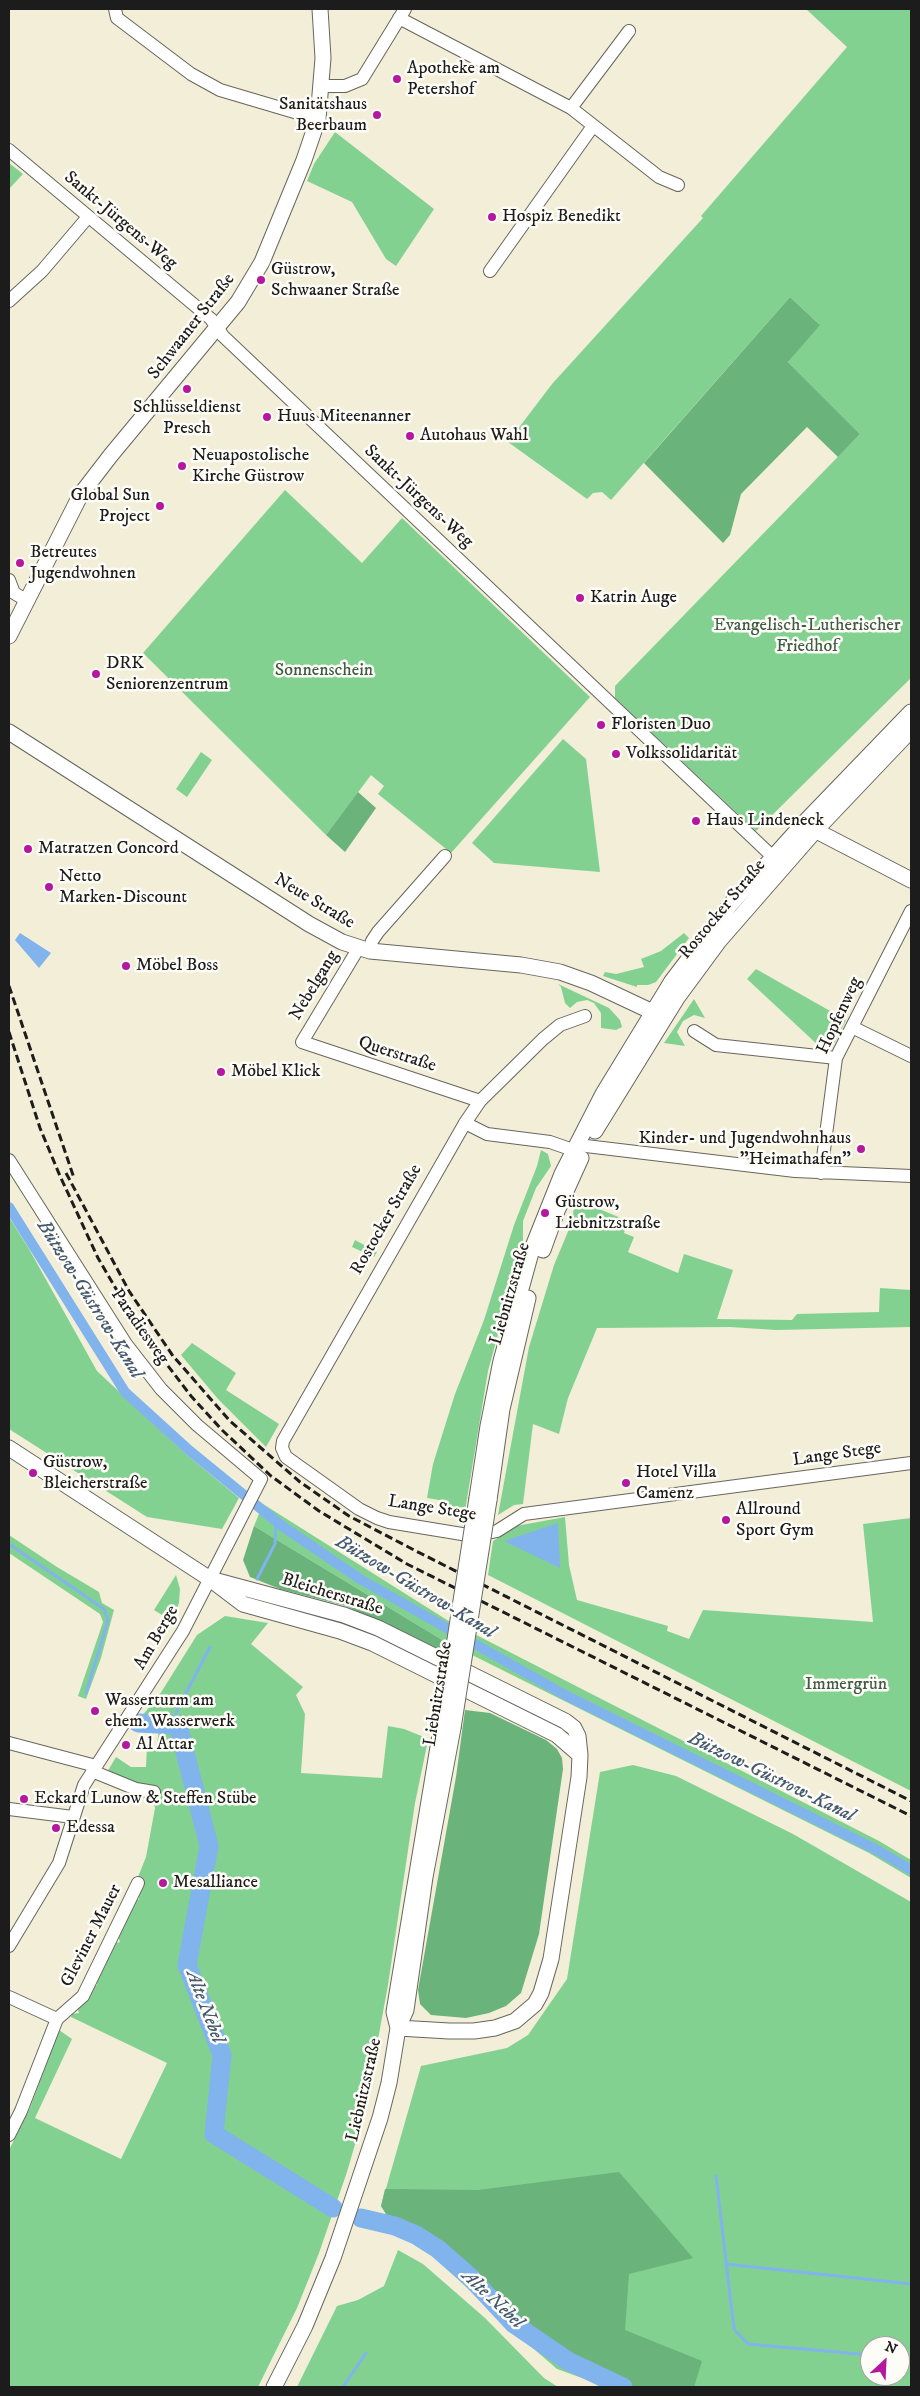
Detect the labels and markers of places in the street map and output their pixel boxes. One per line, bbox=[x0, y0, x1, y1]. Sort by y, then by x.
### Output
place label: Apotheke am Petershof bbox=[407, 58, 500, 100]
marker: Apotheke am Petershof bbox=[391, 73, 403, 85]
place label: Sanitätshaus Beerbaum bbox=[279, 94, 367, 136]
marker: Sanitätshaus Beerbaum bbox=[371, 109, 383, 121]
place label: Hospiz Benedikt bbox=[502, 206, 621, 228]
marker: Hospiz Benedikt bbox=[486, 211, 498, 223]
place label: Güstrow, Schwaaner Straße bbox=[271, 259, 400, 302]
marker: Güstrow, Schwaaner Straße bbox=[255, 274, 267, 286]
marker: Schlüsseldienst Presch bbox=[181, 383, 193, 395]
place label: Schlüsseldienst Presch bbox=[133, 397, 241, 439]
place label: Huus Miteenanner bbox=[277, 406, 411, 428]
marker: Huus Miteenanner bbox=[261, 411, 273, 423]
place label: Autohaus Wahl bbox=[420, 425, 528, 447]
marker: Autohaus Wahl bbox=[404, 430, 416, 442]
place label: Neuapostolische Kirche Güstrow bbox=[192, 445, 309, 488]
marker: Neuapostolische Kirche Güstrow bbox=[176, 460, 188, 472]
place label: Global Sun Project bbox=[70, 485, 150, 528]
marker: Global Sun Project bbox=[154, 500, 166, 512]
place label: Betreutes Jugendwohnen bbox=[30, 542, 136, 584]
marker: Betreutes Jugendwohnen bbox=[14, 557, 26, 569]
place label: Katrin Auge bbox=[590, 587, 677, 609]
marker: Katrin Auge bbox=[574, 592, 586, 604]
place label: DRK Seniorenzentrum bbox=[106, 653, 228, 696]
marker: DRK Seniorenzentrum bbox=[90, 668, 102, 680]
place label: Floristen Duo bbox=[611, 714, 711, 736]
marker: Floristen Duo bbox=[595, 719, 607, 731]
place label: Volkssolidarität bbox=[626, 743, 737, 765]
marker: Volkssolidarität bbox=[610, 748, 622, 760]
place label: Haus Lindeneck bbox=[706, 810, 824, 832]
marker: Haus Lindeneck bbox=[690, 815, 702, 827]
place label: Matratzen Concord bbox=[38, 838, 179, 860]
marker: Matratzen Concord bbox=[22, 843, 34, 855]
place label: Netto Marken-Discount bbox=[59, 866, 187, 909]
marker: Netto Marken-Discount bbox=[43, 881, 55, 893]
place label: Möbel Boss bbox=[136, 955, 218, 977]
marker: Möbel Boss bbox=[120, 960, 132, 972]
place label: Möbel Klick bbox=[231, 1061, 320, 1083]
marker: Möbel Klick bbox=[215, 1066, 227, 1078]
place label: Kinder- und Jugendwohnhaus "Heimathafen" bbox=[638, 1128, 851, 1170]
marker: Kinder- und Jugendwohnhaus "Heimathafen" bbox=[855, 1143, 867, 1155]
place label: Güstrow, Liebnitzstraße bbox=[555, 1192, 660, 1234]
marker: Güstrow, Liebnitzstraße bbox=[539, 1207, 551, 1219]
place label: Güstrow, Bleicherstraße bbox=[43, 1452, 147, 1495]
place label: Hotel Villa Camenz bbox=[636, 1462, 716, 1505]
marker: Güstrow, Bleicherstraße bbox=[27, 1467, 39, 1479]
marker: Hotel Villa Camenz bbox=[620, 1477, 632, 1489]
place label: Allround Sport Gym bbox=[736, 1499, 814, 1542]
marker: Allround Sport Gym bbox=[720, 1514, 732, 1526]
place label: Wasserturm am ehem. Wasserwerk bbox=[105, 1690, 235, 1732]
marker: Wasserturm am ehem. Wasserwerk bbox=[89, 1705, 101, 1717]
place label: Al Attar bbox=[136, 1734, 194, 1756]
marker: Al Attar bbox=[120, 1739, 132, 1751]
place label: Eckard Lunow & Steffen Stübe bbox=[34, 1788, 257, 1810]
marker: Eckard Lunow & Steffen Stübe bbox=[18, 1793, 30, 1805]
place label: Edessa bbox=[66, 1817, 115, 1839]
marker: Edessa bbox=[50, 1822, 62, 1834]
place label: Mesalliance bbox=[173, 1872, 258, 1894]
marker: Mesalliance bbox=[157, 1877, 169, 1889]

